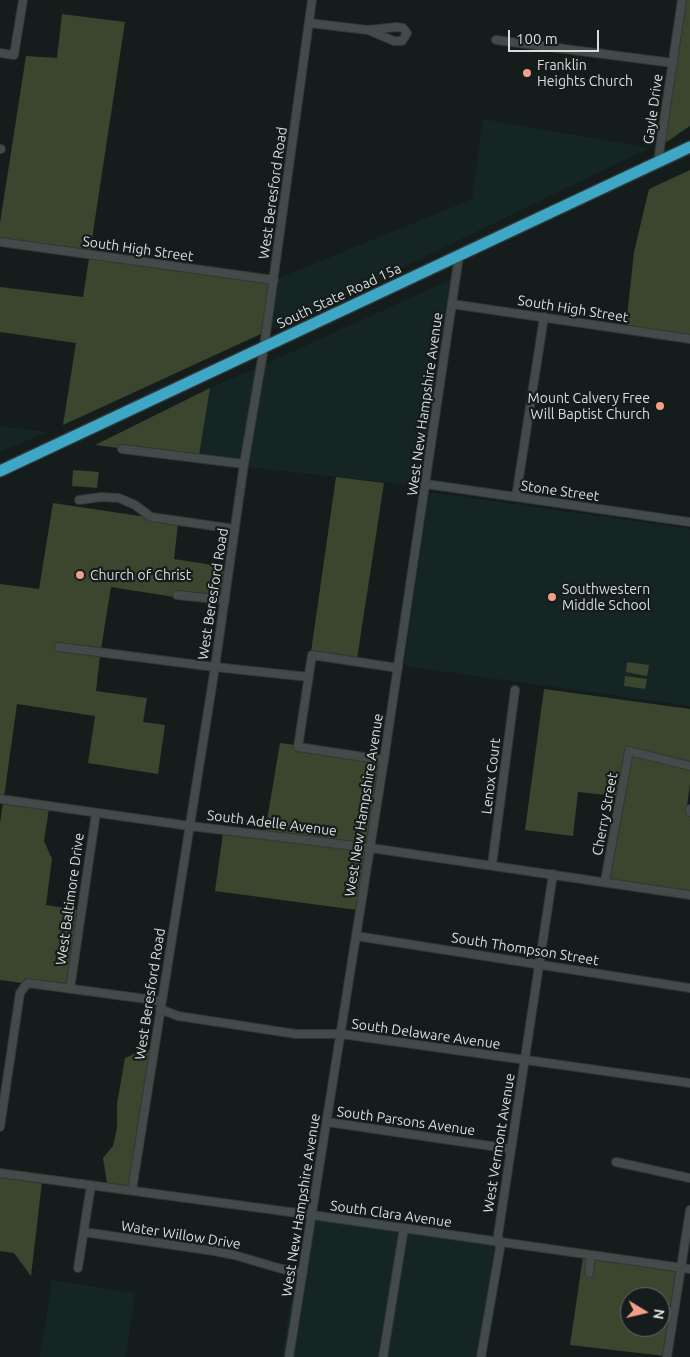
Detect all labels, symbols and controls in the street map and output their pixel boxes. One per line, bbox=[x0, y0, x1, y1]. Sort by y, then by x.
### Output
scale bar bbox=[510, 20, 601, 52]
text: 100 m bbox=[516, 30, 558, 47]
place label: Franklin Heights Church bbox=[537, 57, 633, 90]
marker: Franklin Heights Church bbox=[521, 67, 533, 79]
street label: Gayle Drive bbox=[640, 73, 666, 145]
street label: West Beresford Road bbox=[255, 126, 291, 260]
street label: South High Street bbox=[82, 233, 194, 265]
street label: South State Road 15a bbox=[274, 260, 404, 332]
street label: South High Street bbox=[517, 292, 629, 326]
street label: West New Hampshire Avenue bbox=[404, 311, 446, 497]
place label: Mount Calvery Free Will Baptist Church bbox=[528, 390, 650, 422]
marker: Mount Calvery Free Will Baptist Church bbox=[654, 400, 666, 412]
street label: Stone Street bbox=[520, 477, 600, 505]
street label: West Beresford Road bbox=[194, 527, 232, 661]
place label: Church of Christ bbox=[90, 567, 191, 583]
marker: Church of Christ bbox=[74, 569, 86, 581]
place label: Southwestern Middle School bbox=[562, 581, 650, 614]
marker: Southwestern Middle School bbox=[546, 591, 558, 603]
street label: West New Hampshire Avenue bbox=[341, 712, 387, 898]
street label: Lenox Court bbox=[478, 737, 504, 815]
street label: Cherry Street bbox=[589, 771, 621, 857]
street label: South Adelle Avenue bbox=[206, 807, 338, 839]
street label: West Baltimore Drive bbox=[52, 832, 88, 966]
street label: West Beresford Road bbox=[131, 927, 169, 1061]
street label: South Thompson Street bbox=[450, 929, 600, 969]
street label: South Delaware Avenue bbox=[350, 1015, 502, 1053]
street label: West Vermont Avenue bbox=[480, 1072, 518, 1214]
street label: South Parsons Avenue bbox=[336, 1103, 476, 1139]
street label: West New Hampshire Avenue bbox=[278, 1112, 324, 1298]
street label: South Clara Avenue bbox=[329, 1197, 453, 1231]
street label: Water Willow Drive bbox=[120, 1217, 242, 1253]
north arrow bbox=[620, 1287, 670, 1337]
text: N bbox=[650, 1308, 668, 1321]

